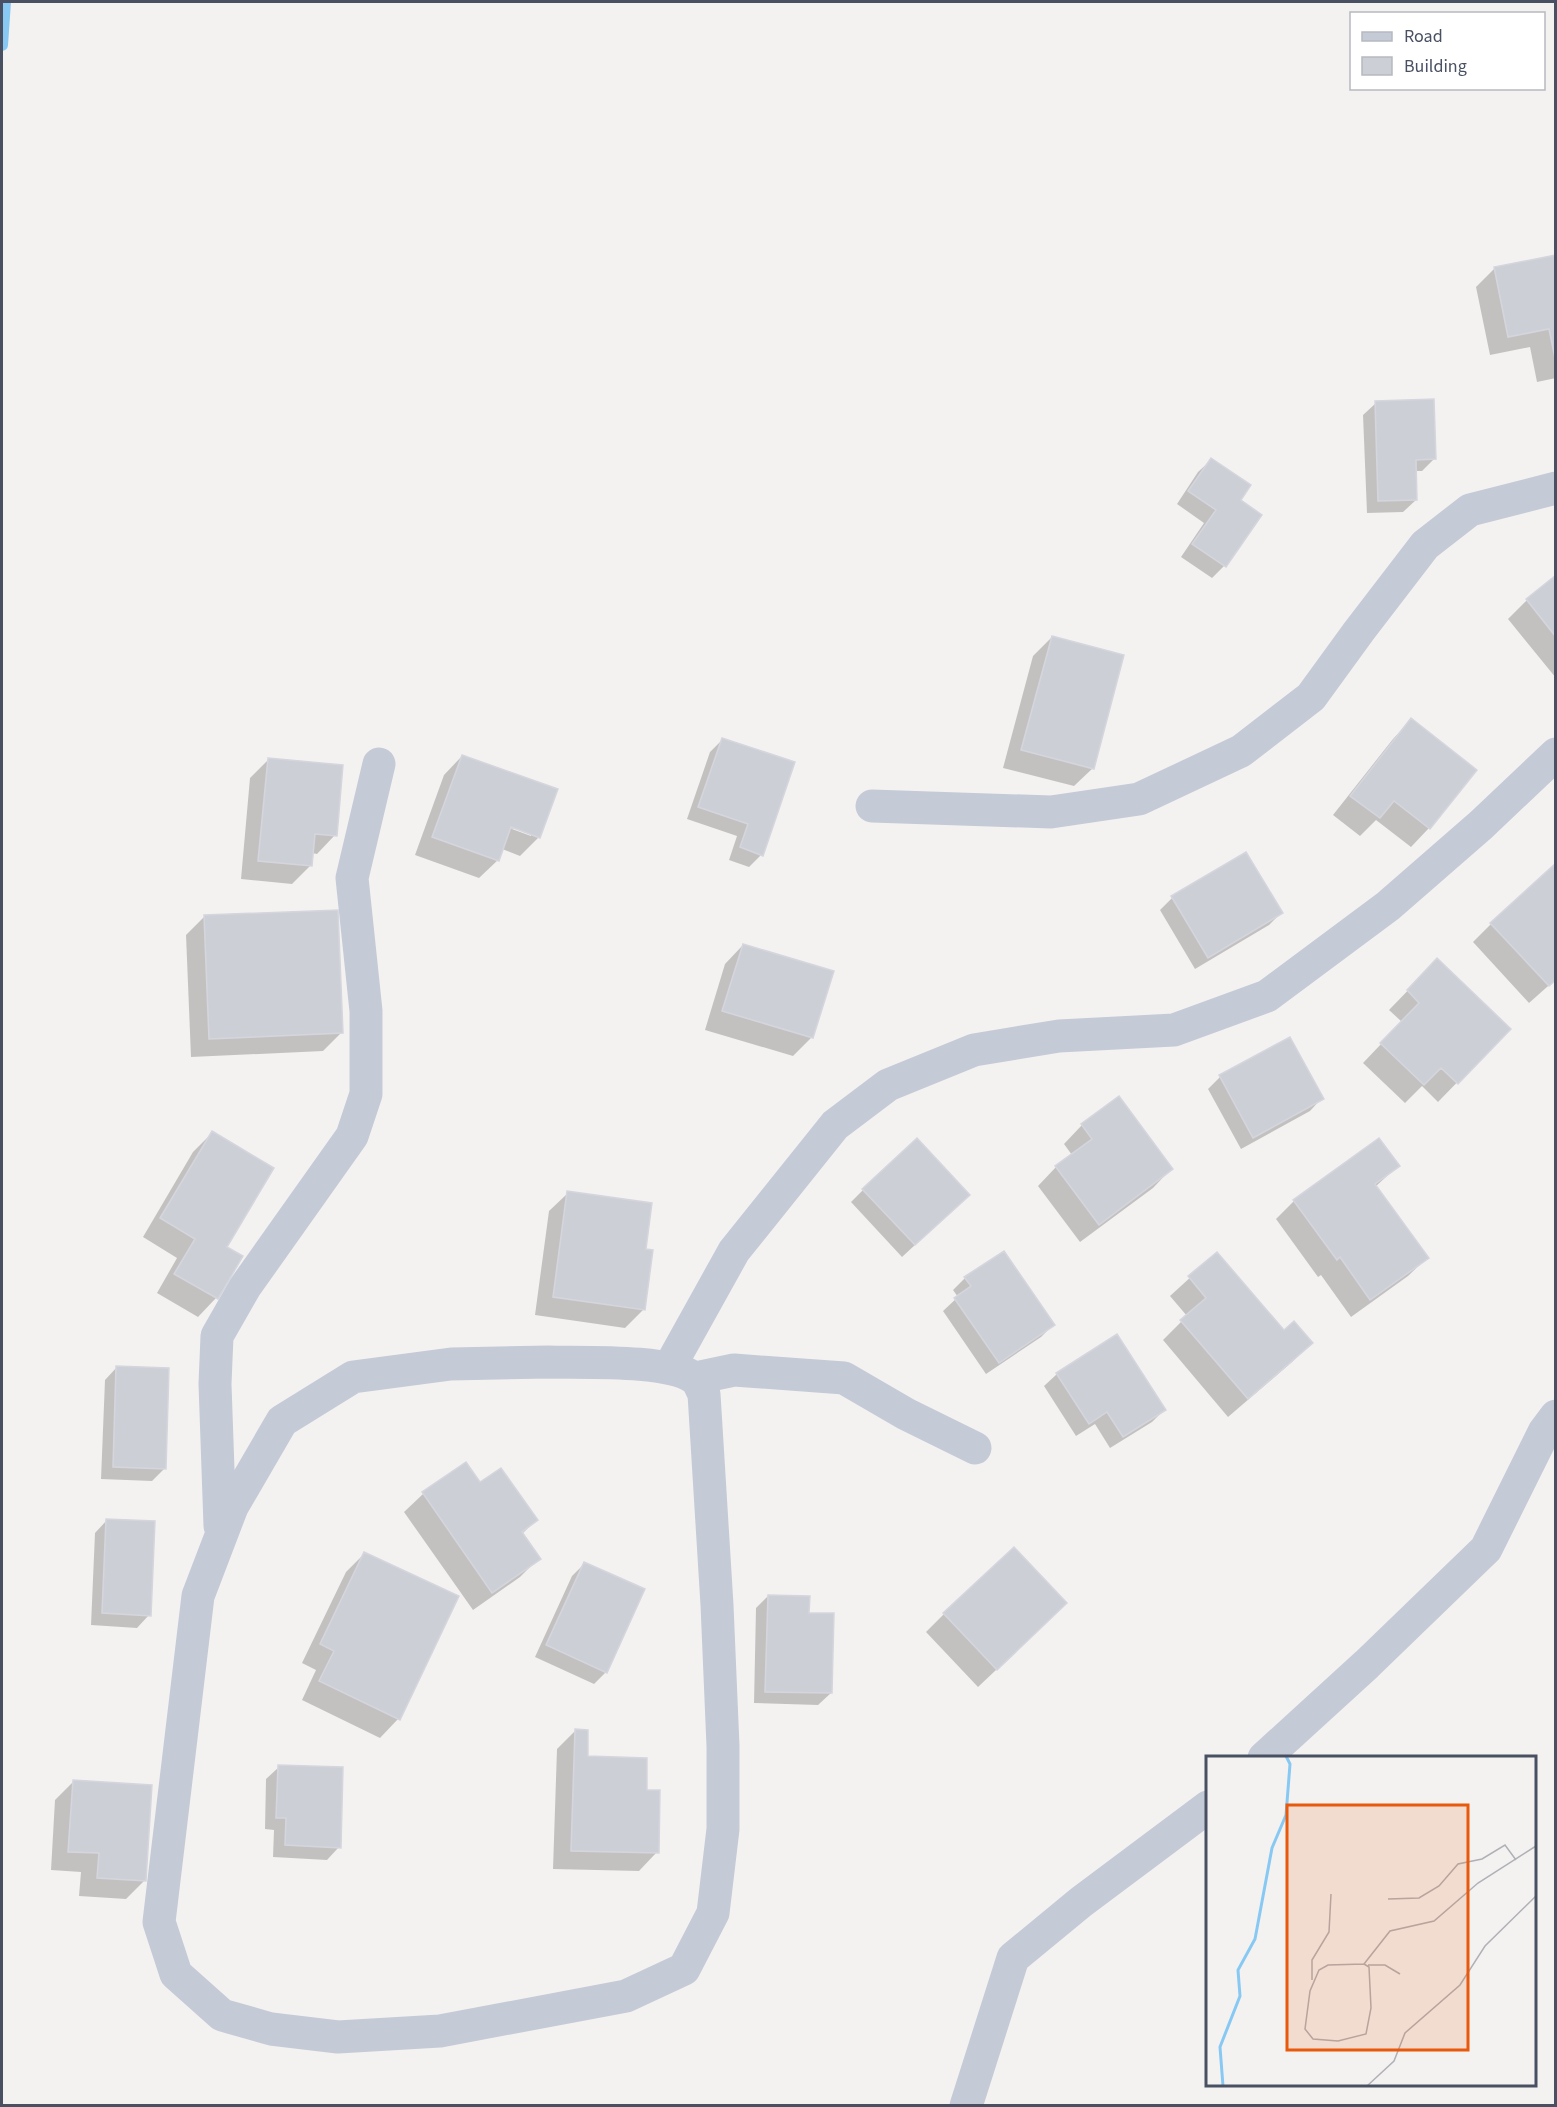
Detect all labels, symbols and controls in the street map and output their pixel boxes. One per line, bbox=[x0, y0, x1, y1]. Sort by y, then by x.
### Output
legend bbox=[1350, 12, 1545, 90]
text: Road bbox=[1404, 24, 1443, 49]
text: Building bbox=[1404, 54, 1467, 79]
inset map bbox=[1206, 1756, 1536, 2086]

